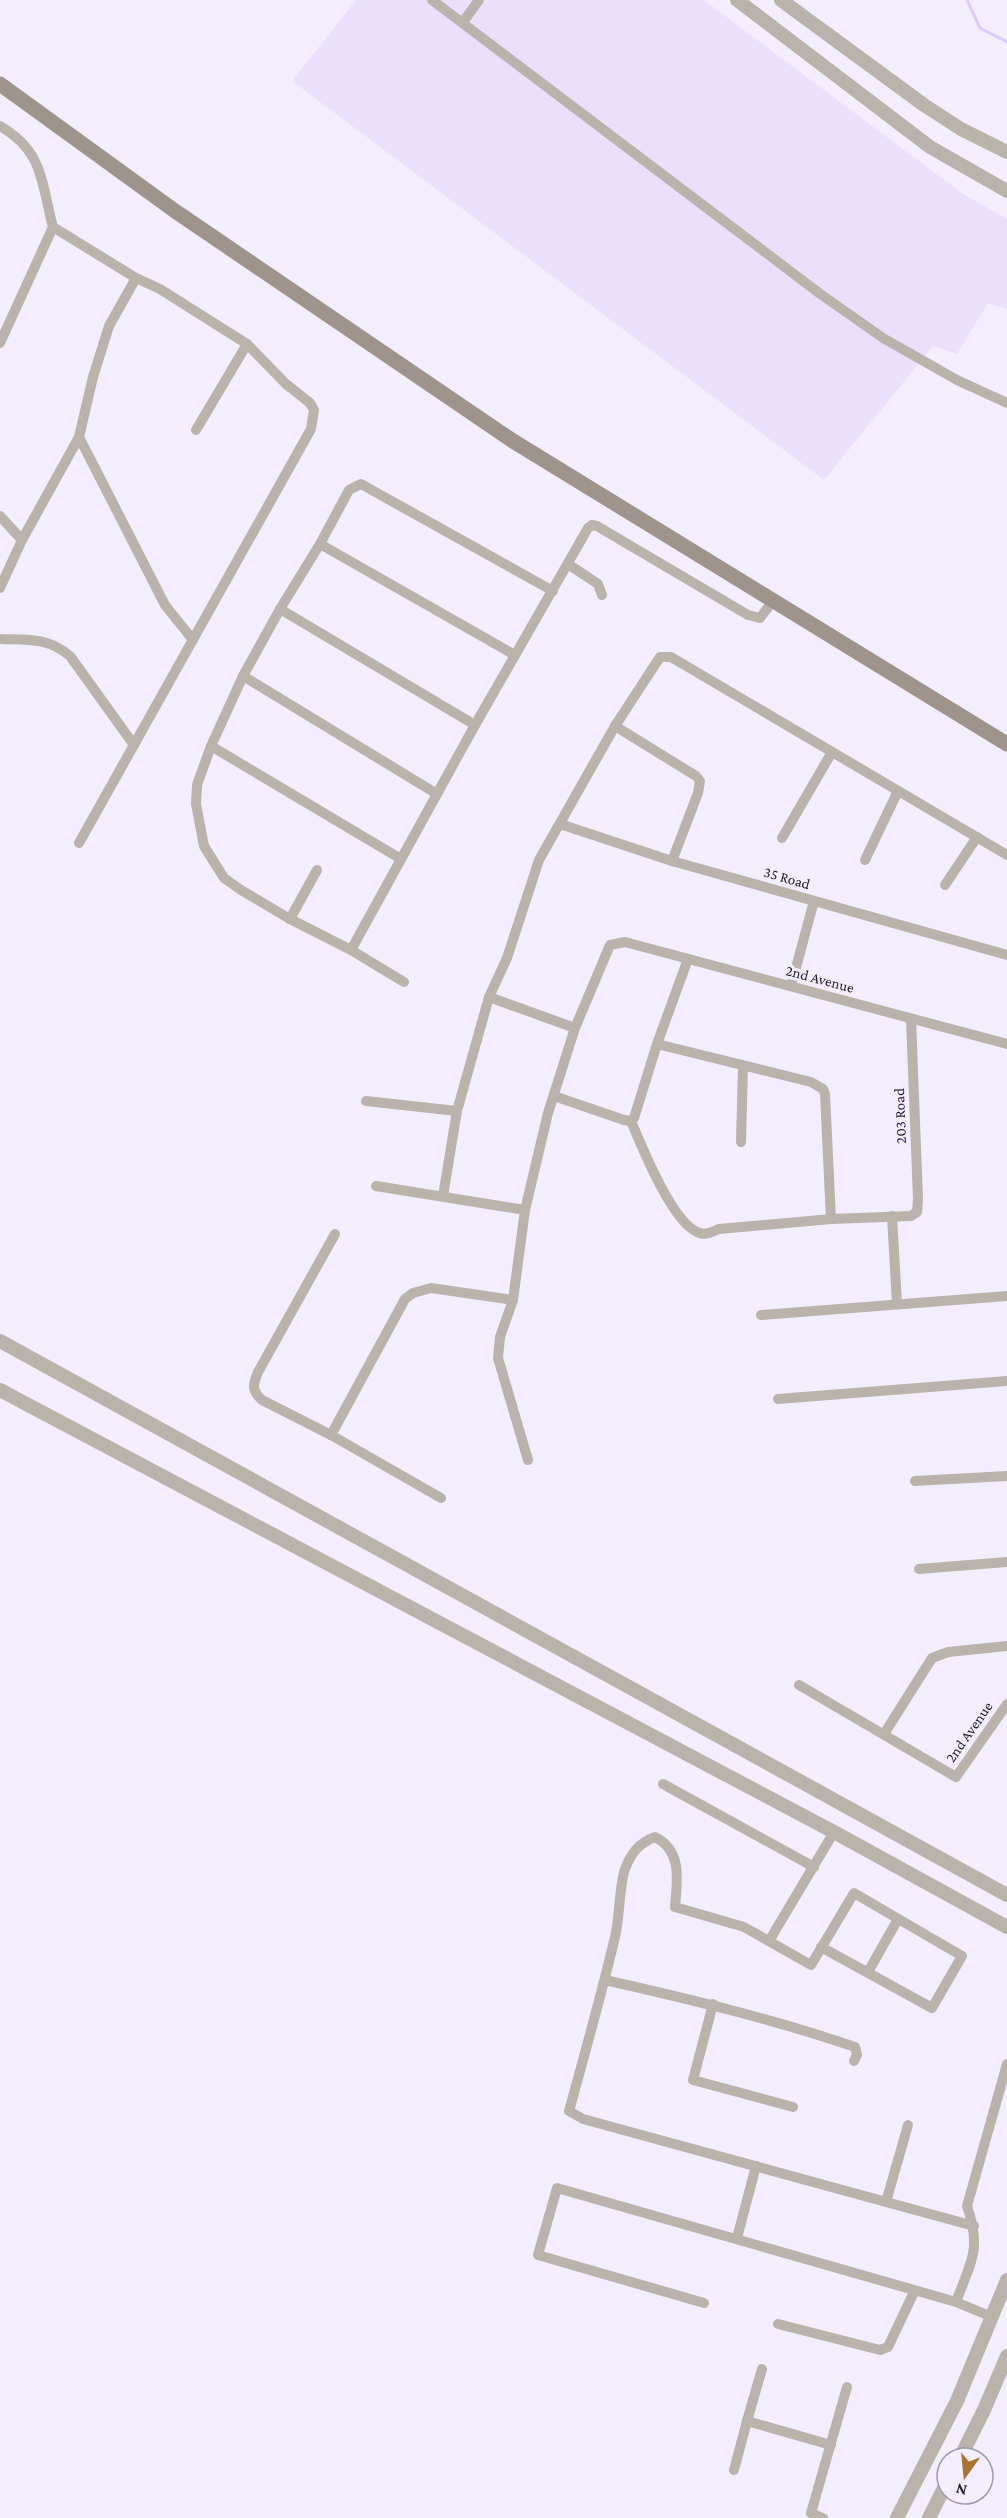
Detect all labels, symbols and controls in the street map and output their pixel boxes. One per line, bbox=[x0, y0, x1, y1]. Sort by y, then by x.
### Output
street label: 35 Road bbox=[762, 864, 812, 892]
street label: 2nd Avenue bbox=[784, 962, 856, 996]
street label: 203 Road bbox=[891, 1088, 909, 1144]
street label: 2nd Avenue bbox=[942, 1698, 996, 1765]
north arrow bbox=[935, 2446, 995, 2506]
text: N bbox=[954, 2480, 969, 2500]

